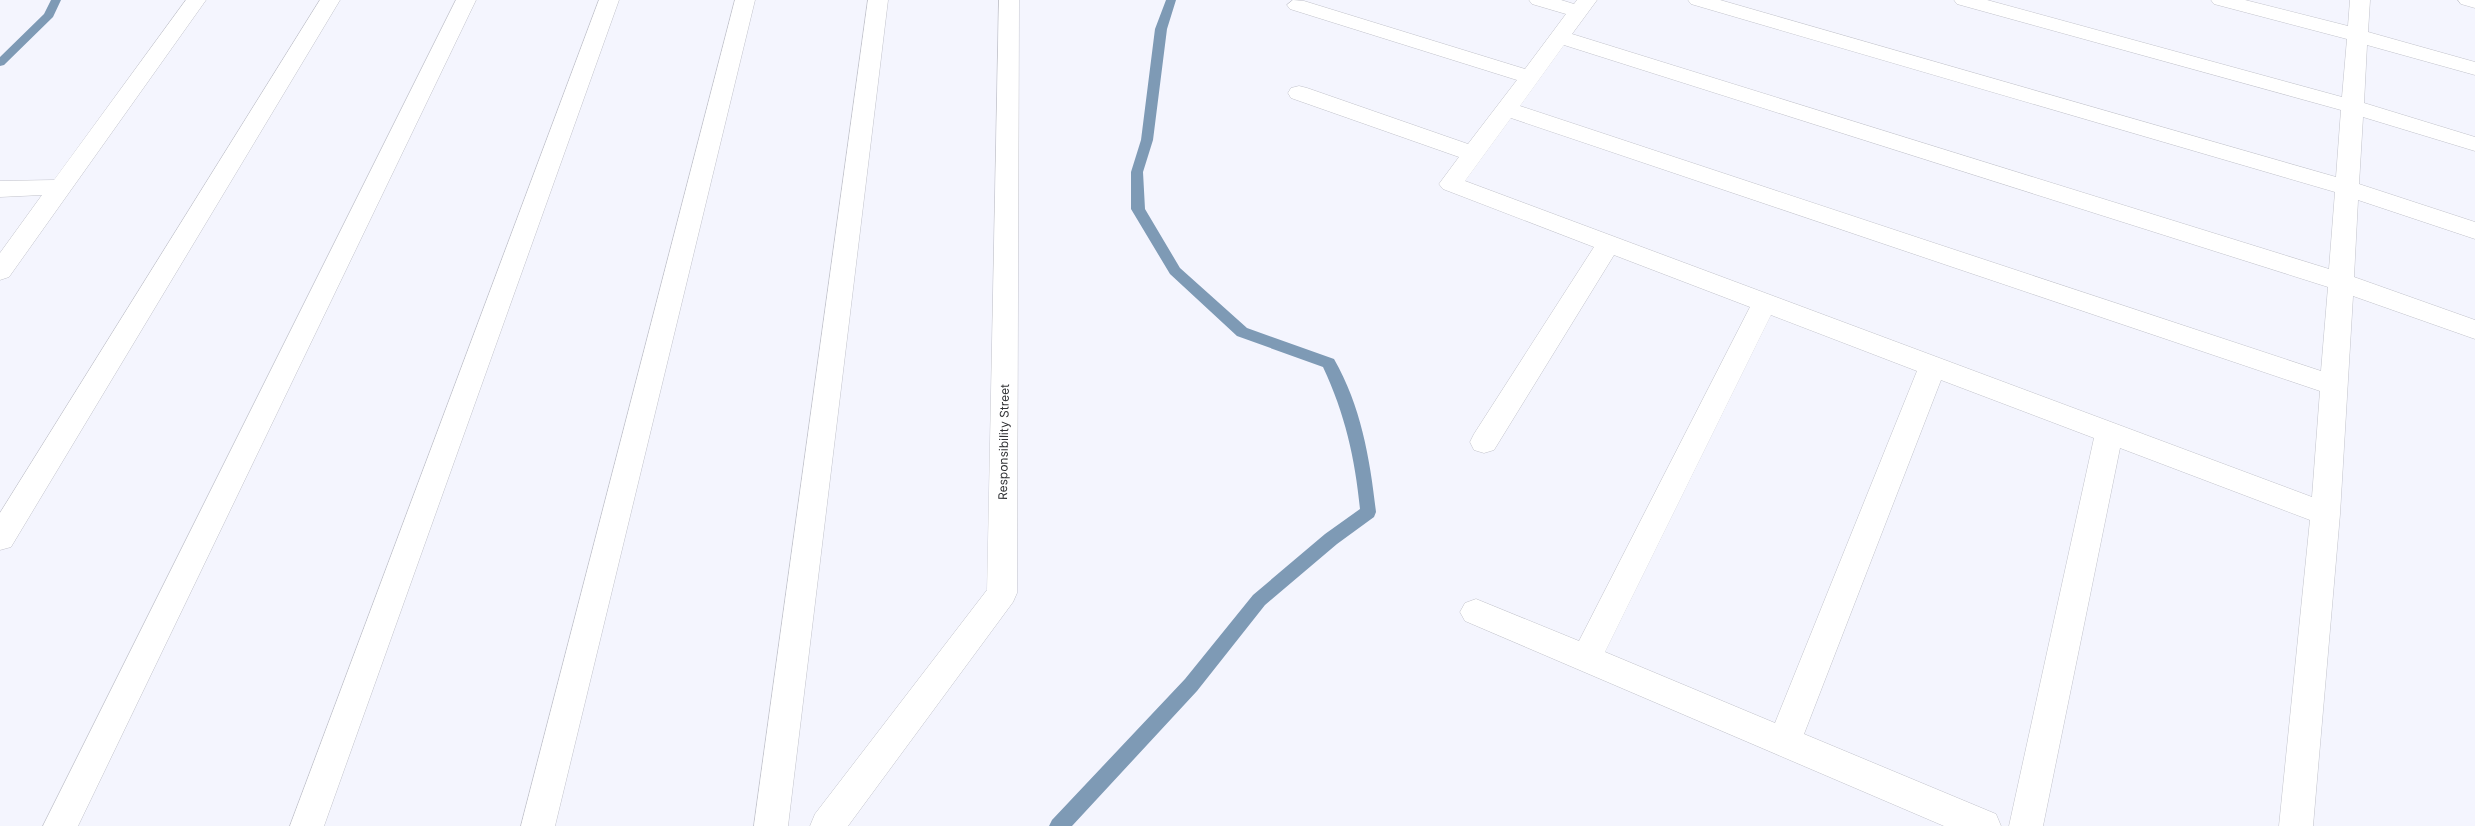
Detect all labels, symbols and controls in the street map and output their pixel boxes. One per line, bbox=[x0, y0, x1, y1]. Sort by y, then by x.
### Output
street label: Responsibility Street bbox=[995, 384, 1012, 500]

